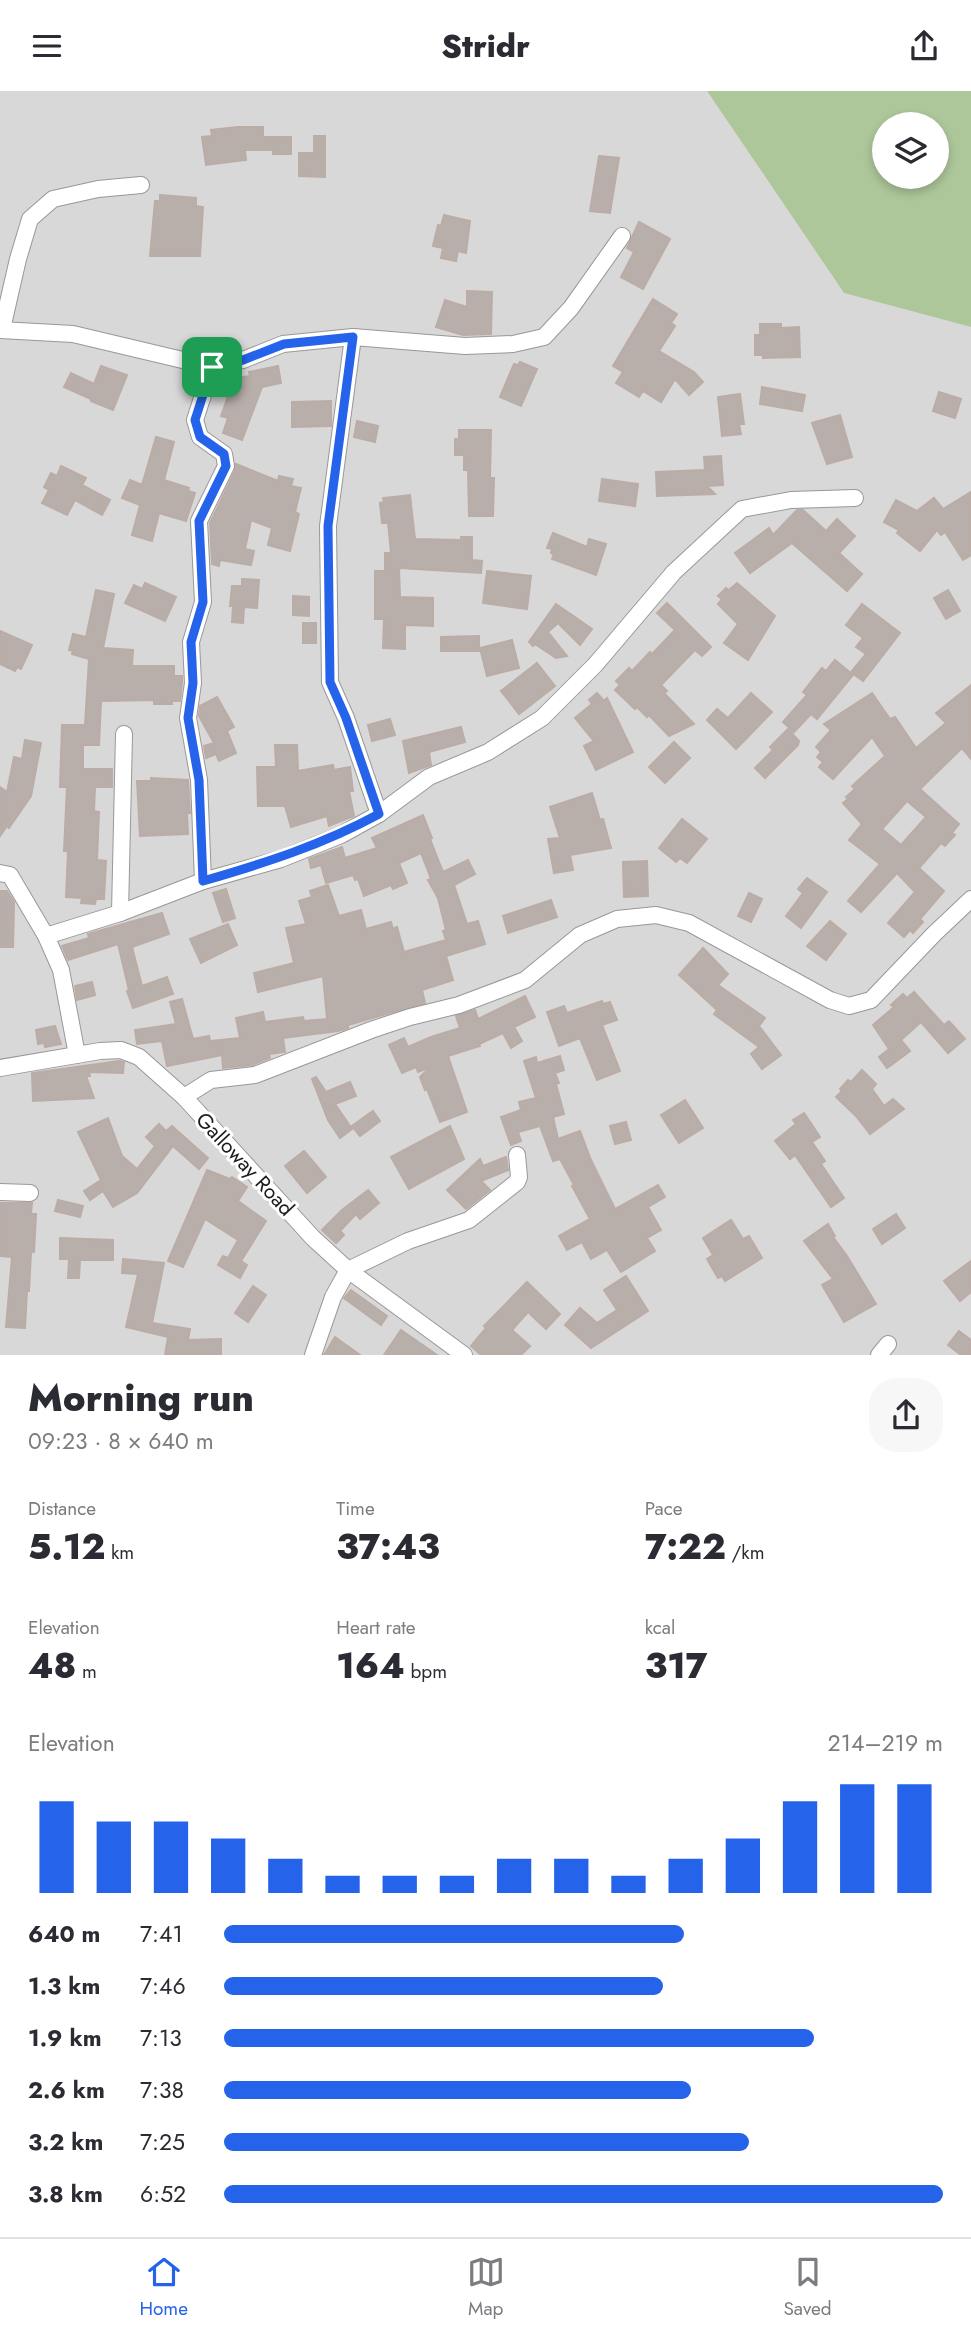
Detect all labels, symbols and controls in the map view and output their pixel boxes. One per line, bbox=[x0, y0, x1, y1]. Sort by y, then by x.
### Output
text: Stridr bbox=[441, 23, 530, 69]
icon: menu bbox=[28, 27, 66, 65]
icon: share bbox=[905, 27, 943, 65]
map controls bbox=[872, 112, 949, 189]
button: layers bbox=[872, 112, 949, 189]
pin bbox=[182, 337, 242, 397]
icon: arrive bbox=[193, 348, 231, 386]
street label: Galloway Road bbox=[189, 1105, 301, 1223]
text: Morning run bbox=[28, 1370, 254, 1425]
button: share bbox=[869, 1378, 943, 1452]
text: 09:23 · 8 × 640 m bbox=[28, 1424, 214, 1458]
text: Distance bbox=[28, 1495, 96, 1522]
text: Time bbox=[336, 1495, 375, 1522]
text: Pace bbox=[645, 1495, 683, 1522]
text: 5.12 bbox=[28, 1522, 105, 1572]
text: 37:43 bbox=[336, 1522, 440, 1572]
text: 7:22 bbox=[645, 1522, 726, 1572]
text: km bbox=[105, 1539, 134, 1566]
text: /km bbox=[726, 1539, 765, 1566]
text: Elevation bbox=[28, 1614, 100, 1641]
text: Heart rate bbox=[336, 1614, 416, 1641]
text: kcal bbox=[645, 1614, 675, 1641]
text: 48 bbox=[28, 1641, 76, 1691]
text: 164 bbox=[336, 1641, 405, 1691]
text: 317 bbox=[645, 1641, 708, 1691]
text: m bbox=[76, 1658, 97, 1685]
text: bpm bbox=[405, 1658, 447, 1685]
text: Elevation bbox=[28, 1726, 115, 1760]
text: 214–219 m bbox=[828, 1726, 943, 1760]
text: 640 m bbox=[28, 1917, 100, 1951]
text: 7:41 bbox=[140, 1917, 183, 1951]
text: 1.3 km bbox=[28, 1969, 100, 2003]
text: 7:46 bbox=[140, 1969, 186, 2003]
text: 1.9 km bbox=[28, 2021, 102, 2055]
text: 7:13 bbox=[140, 2021, 182, 2055]
text: 2.6 km bbox=[28, 2073, 105, 2107]
text: 7:38 bbox=[140, 2073, 184, 2107]
text: 3.2 km bbox=[28, 2125, 103, 2159]
text: 7:25 bbox=[140, 2125, 185, 2159]
text: 3.8 km bbox=[28, 2177, 103, 2211]
text: 6:52 bbox=[140, 2177, 186, 2211]
tab: Home bbox=[139, 2253, 188, 2322]
tab: Map bbox=[467, 2253, 505, 2322]
tab: Saved bbox=[783, 2253, 832, 2322]

